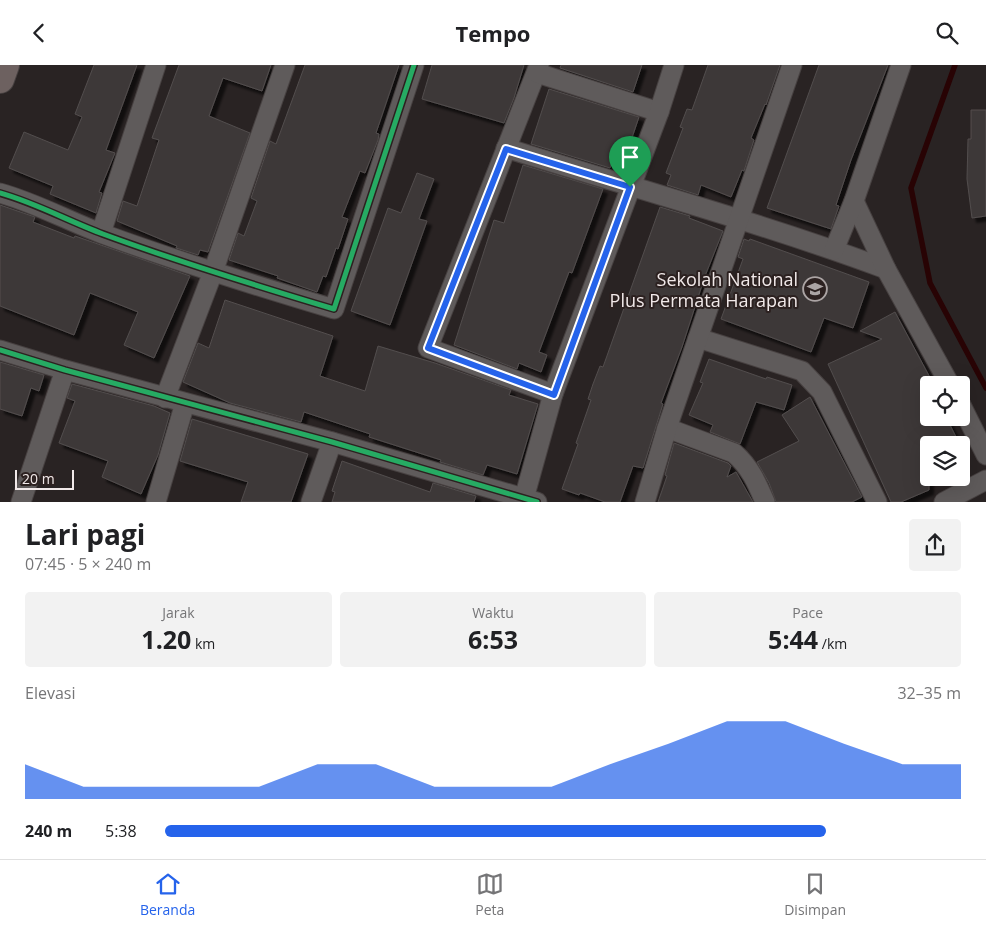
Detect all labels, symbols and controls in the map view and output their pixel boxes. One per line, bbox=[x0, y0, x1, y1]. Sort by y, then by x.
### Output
text: Tempo bbox=[456, 18, 530, 48]
icon: back bbox=[25, 19, 53, 47]
icon: search bbox=[933, 19, 961, 47]
pin bbox=[609, 136, 651, 187]
icon: arrive bbox=[616, 143, 644, 171]
place label: Sekolah National Plus Permata Harapan bbox=[610, 267, 798, 312]
school or university icon: Sekolah National Plus Permata Harapan bbox=[802, 276, 828, 302]
map controls bbox=[920, 376, 970, 486]
button: locate bbox=[920, 376, 970, 426]
button: layers bbox=[920, 436, 970, 486]
scale bar bbox=[15, 467, 74, 490]
text: 20 m bbox=[22, 469, 55, 488]
text: Lari pagi bbox=[25, 515, 145, 553]
button: share bbox=[909, 519, 961, 571]
text: 07:45 · 5 × 240 m bbox=[25, 553, 151, 575]
text: Jarak bbox=[162, 603, 195, 622]
text: Waktu bbox=[472, 603, 514, 622]
text: Pace bbox=[792, 603, 823, 622]
text: 1.20 bbox=[141, 622, 191, 656]
text: 6:53 bbox=[468, 622, 518, 656]
text: 5:44 bbox=[768, 622, 818, 656]
text: km bbox=[191, 634, 215, 653]
text: /km bbox=[818, 634, 847, 653]
text: Elevasi bbox=[25, 682, 75, 704]
text: 32–35 m bbox=[897, 682, 961, 704]
text: 240 m bbox=[25, 820, 72, 842]
text: 5:38 bbox=[105, 820, 137, 842]
tab: Beranda bbox=[140, 870, 195, 919]
tab: Peta bbox=[475, 870, 504, 919]
tab: Disimpan bbox=[784, 870, 846, 919]

